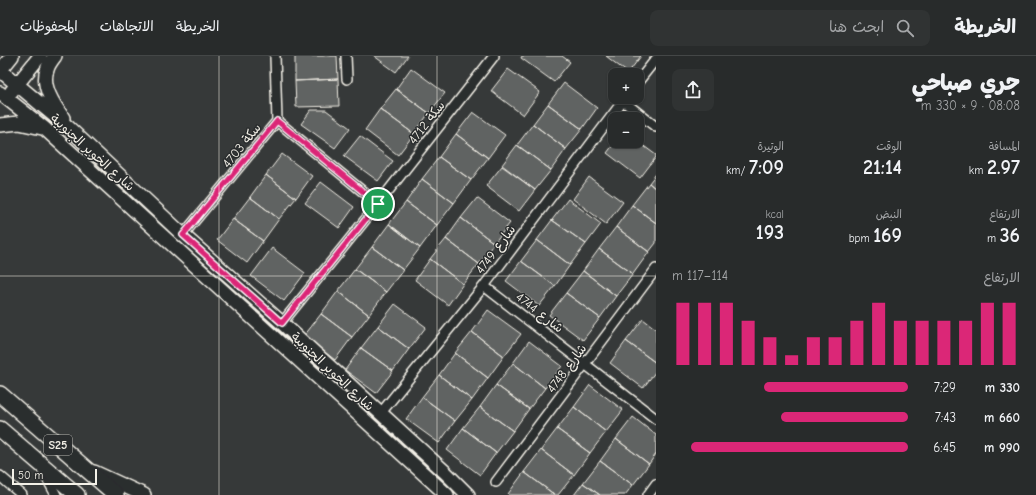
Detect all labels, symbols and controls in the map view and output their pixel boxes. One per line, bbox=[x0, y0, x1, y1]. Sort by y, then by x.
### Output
search box bbox=[650, 10, 930, 46]
text: الخريطة bbox=[954, 16, 1016, 38]
icon: search bbox=[894, 17, 916, 39]
text: المحفوظات bbox=[20, 18, 78, 35]
text: الاتجاهات bbox=[100, 18, 154, 35]
text: الخريطة bbox=[176, 18, 219, 35]
text: ابحث هنا bbox=[829, 18, 884, 36]
map controls bbox=[608, 68, 644, 148]
button: + bbox=[608, 68, 644, 104]
button: share bbox=[672, 69, 714, 111]
text: جري صباحي bbox=[912, 70, 1020, 96]
street label: سكة 4712 bbox=[405, 98, 448, 147]
text: 08:08 · 9 × 330 m bbox=[921, 98, 1020, 113]
street label: شارع الخوير الجنوبية bbox=[46, 111, 138, 196]
button: − bbox=[608, 112, 644, 148]
street label: 4703 سكة bbox=[219, 120, 264, 171]
text: الوتيرة bbox=[757, 140, 784, 153]
text: الوقت bbox=[876, 140, 902, 153]
text: المسافة bbox=[989, 140, 1020, 153]
text: 7:09 bbox=[749, 156, 784, 179]
text: 21:14 bbox=[863, 156, 902, 179]
text: 2.97 bbox=[987, 156, 1020, 179]
text: /km bbox=[726, 164, 749, 177]
text: km bbox=[969, 164, 987, 177]
pin bbox=[361, 187, 395, 221]
icon: arrive bbox=[367, 193, 389, 215]
text: kcal bbox=[766, 208, 784, 221]
text: النبض bbox=[876, 208, 902, 221]
text: الارتفاع bbox=[989, 208, 1020, 221]
text: 193 bbox=[756, 221, 784, 244]
street label: 4749 شارع bbox=[472, 222, 520, 278]
text: 169 bbox=[873, 224, 902, 247]
text: 36 bbox=[1000, 224, 1020, 247]
text: bpm bbox=[849, 232, 873, 245]
text: m bbox=[987, 232, 1000, 245]
text: 114–117 m bbox=[672, 268, 728, 283]
text: الارتفاع bbox=[984, 270, 1020, 285]
street label: 4744 شارع bbox=[512, 289, 567, 337]
street label: شارع الخوير الجنوبية bbox=[287, 329, 377, 415]
street label: 4748 شارع bbox=[543, 341, 591, 397]
text: 7:29 bbox=[934, 380, 956, 395]
text: 330 m bbox=[985, 380, 1020, 395]
text: 7:43 bbox=[935, 410, 956, 425]
text: 660 m bbox=[984, 410, 1020, 425]
road number: S25 bbox=[44, 435, 72, 455]
text: 6:45 bbox=[933, 440, 956, 455]
text: 990 m bbox=[984, 440, 1020, 455]
scale bar bbox=[12, 467, 97, 486]
text: 50 m bbox=[18, 469, 43, 482]

